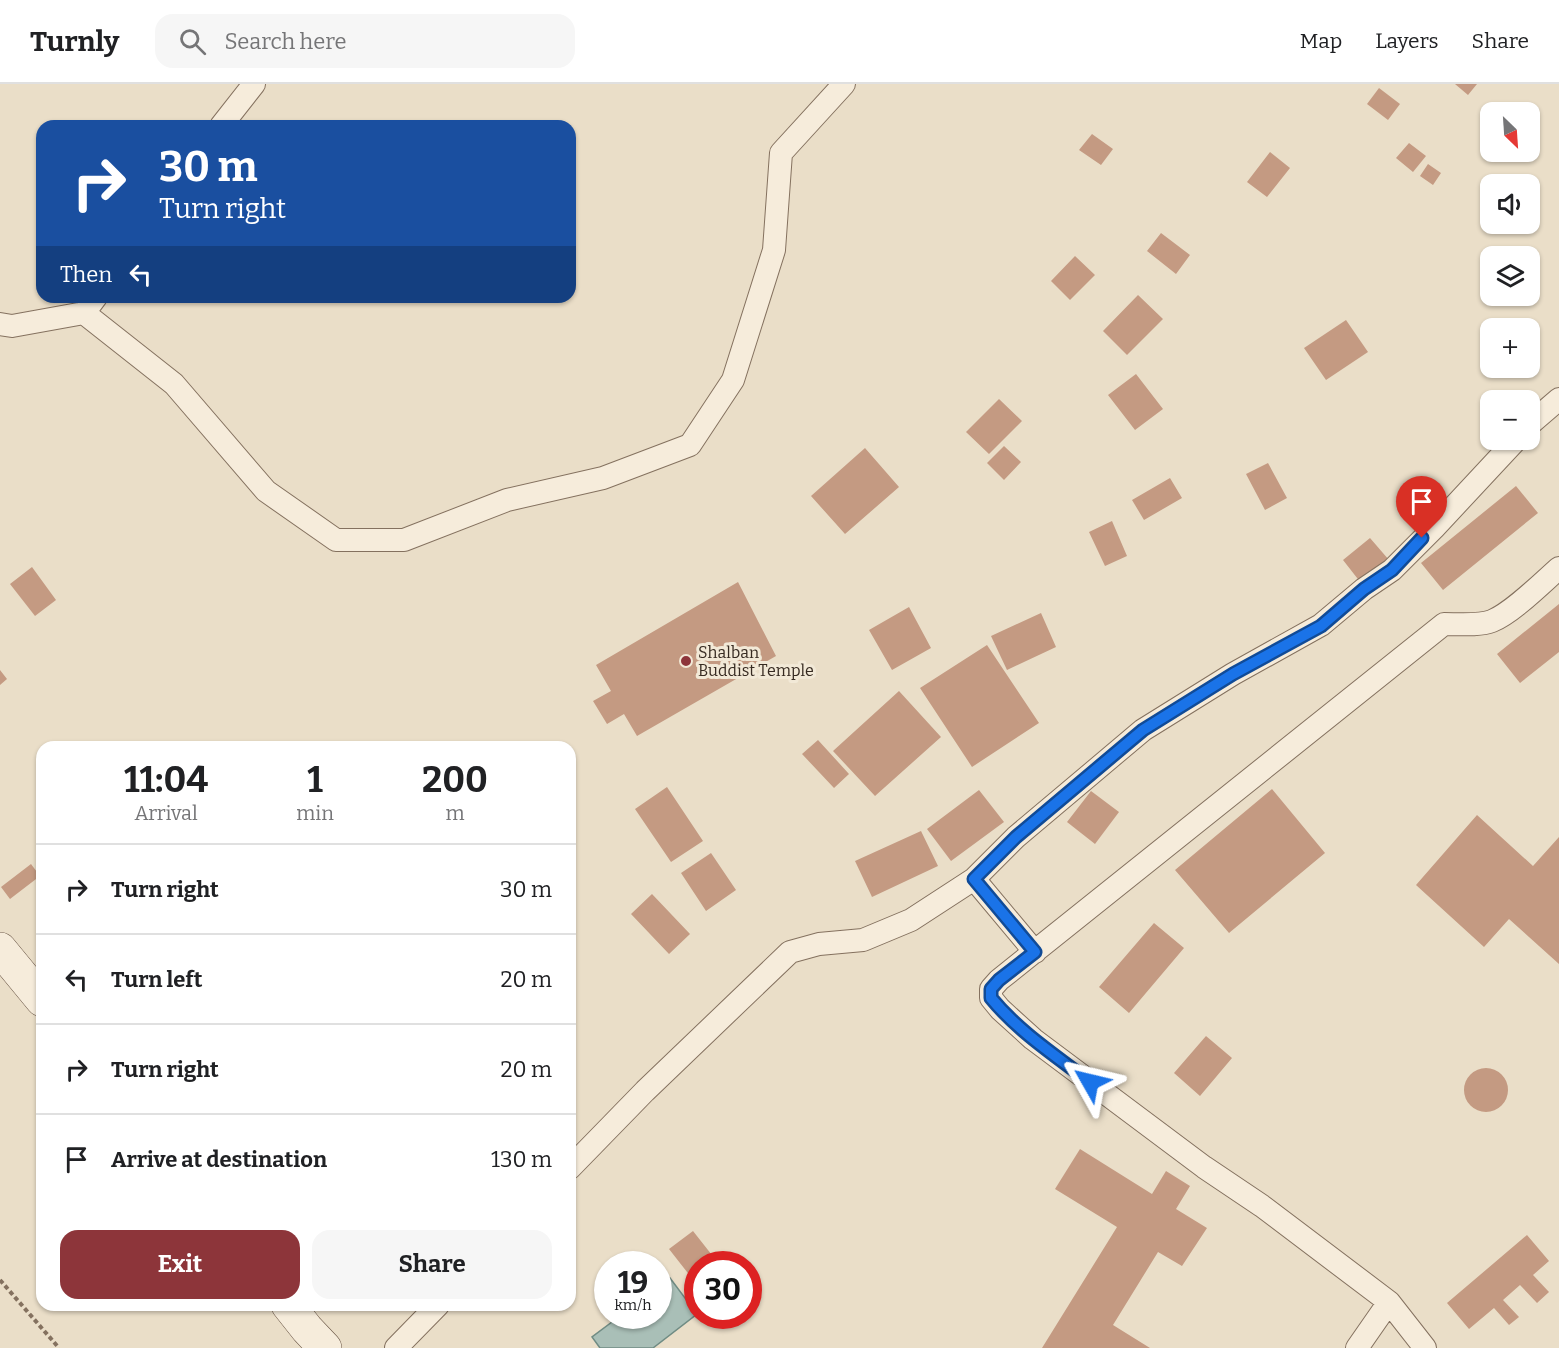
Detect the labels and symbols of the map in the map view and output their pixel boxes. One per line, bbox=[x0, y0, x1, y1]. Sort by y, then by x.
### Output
north arrow bbox=[1480, 102, 1540, 162]
pin bbox=[1396, 476, 1447, 538]
place label: Shalban Buddist Temple bbox=[698, 643, 814, 680]
marker: Shalban Buddist Temple bbox=[679, 654, 693, 668]
position arrow bbox=[1058, 1050, 1122, 1114]
speed limit sign: 30 bbox=[684, 1251, 762, 1329]

